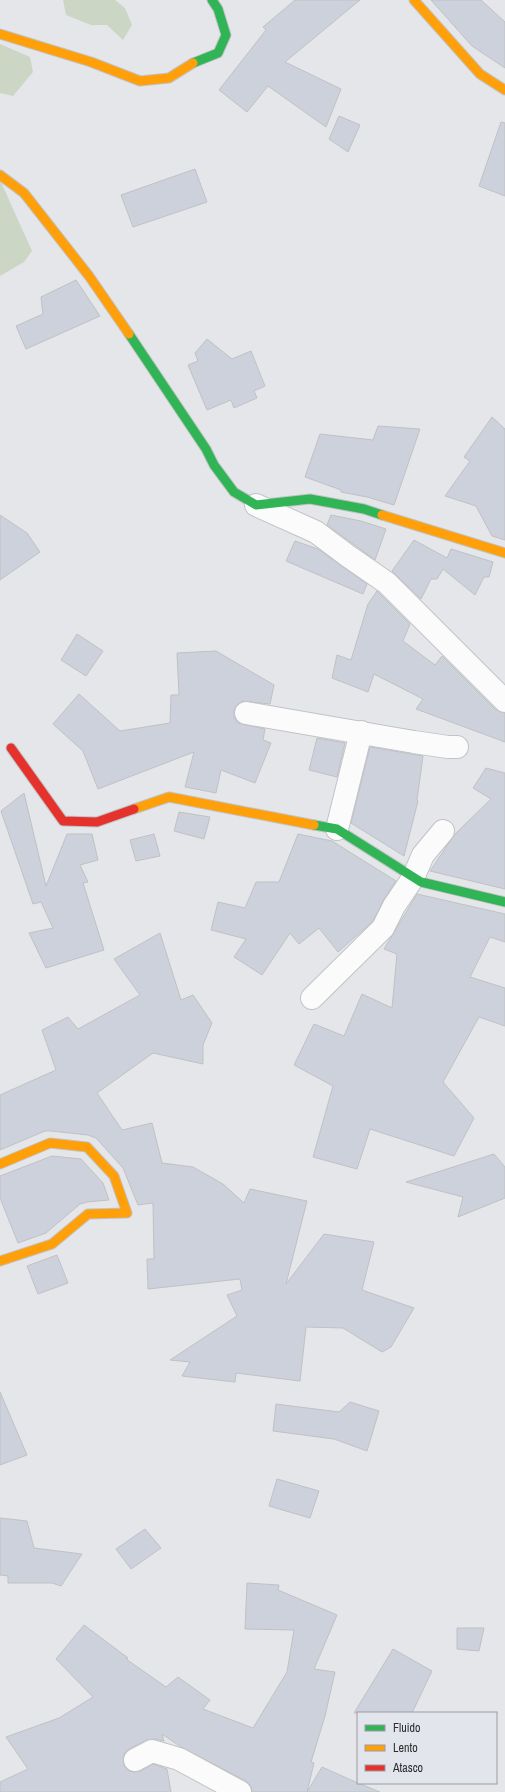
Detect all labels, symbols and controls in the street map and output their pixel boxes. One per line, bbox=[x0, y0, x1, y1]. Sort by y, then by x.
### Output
legend bbox=[357, 1712, 497, 1784]
text: Fluido bbox=[393, 1720, 420, 1736]
text: Lento bbox=[393, 1740, 418, 1756]
text: Atasco bbox=[392, 1760, 423, 1776]

